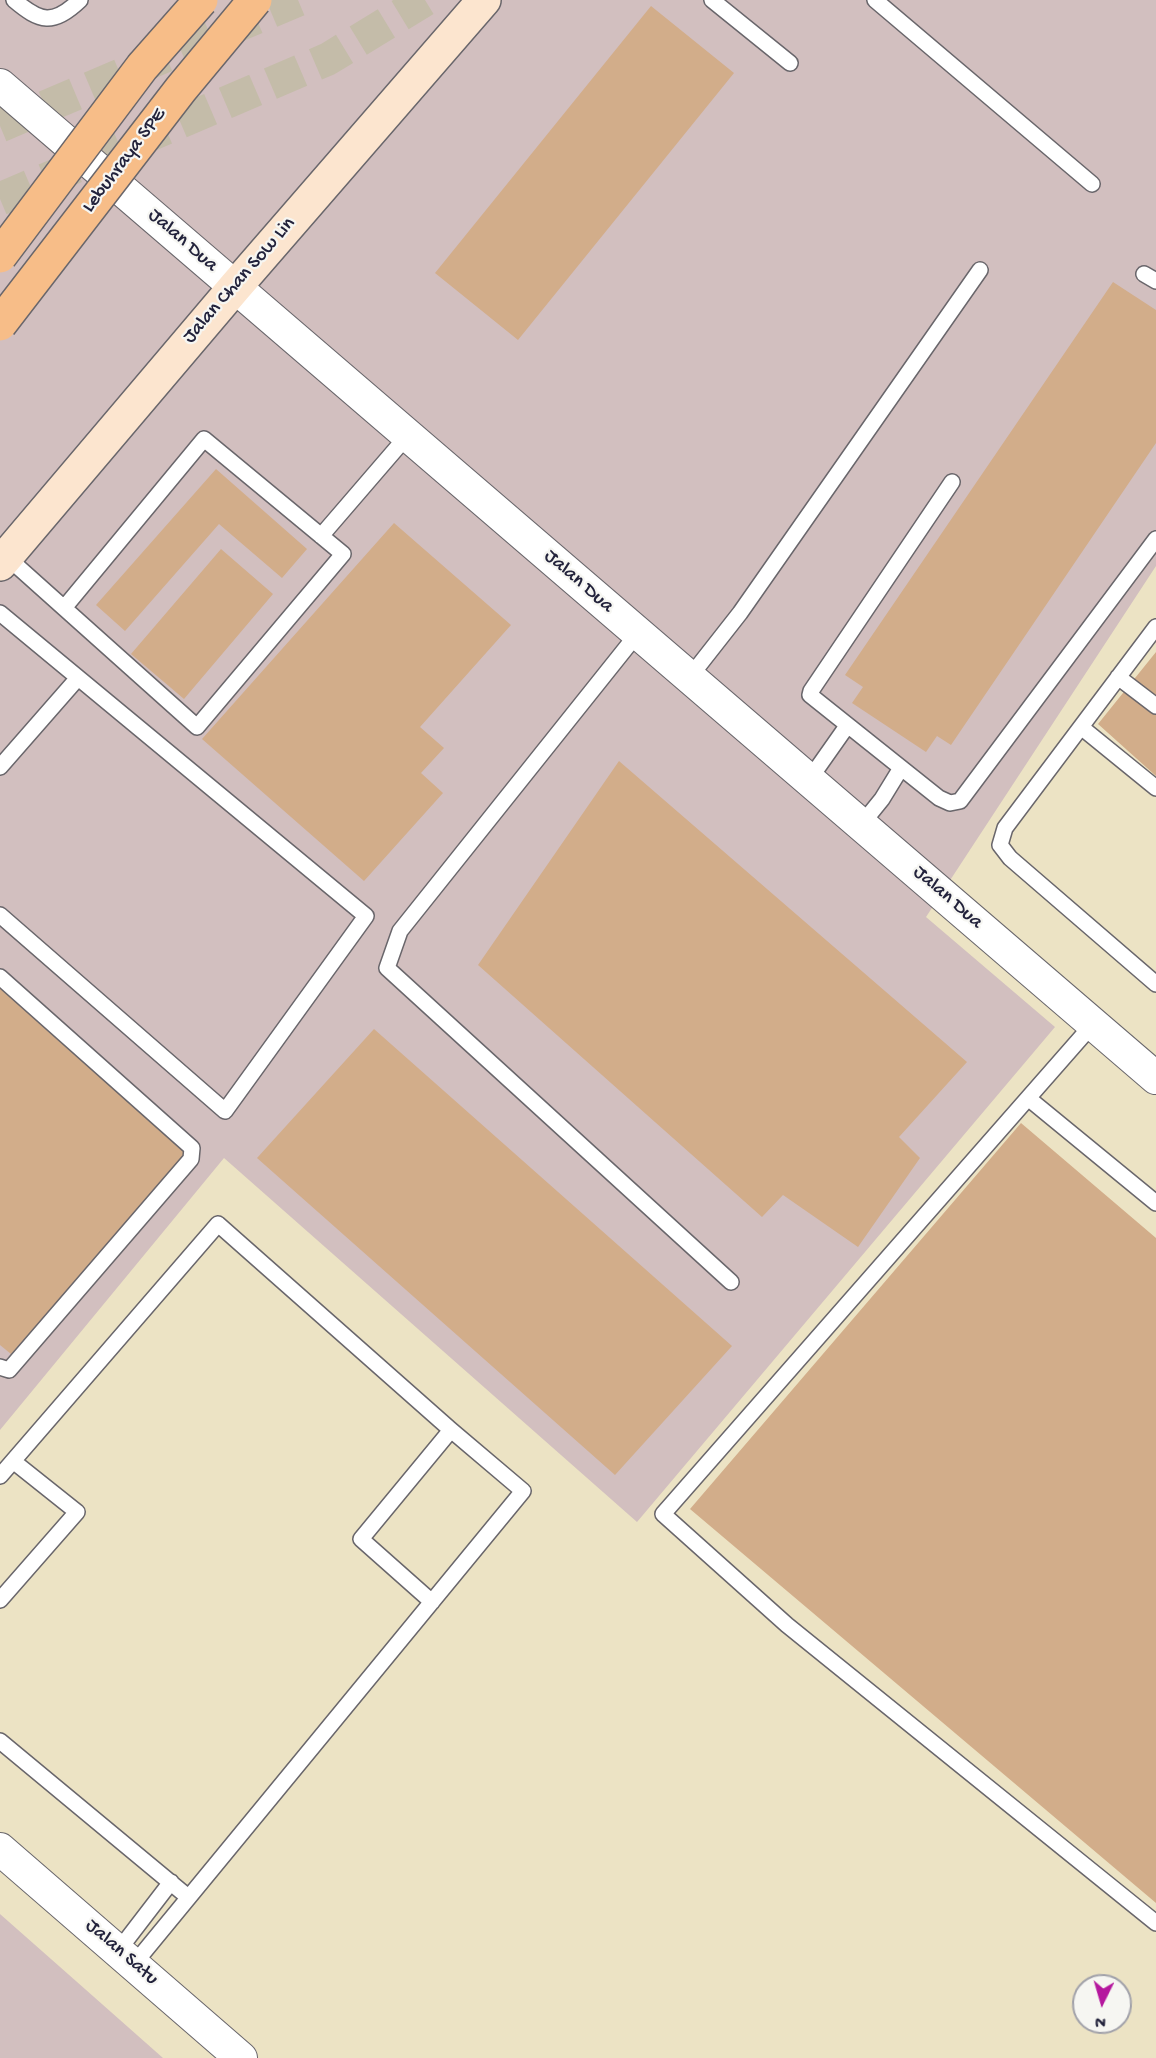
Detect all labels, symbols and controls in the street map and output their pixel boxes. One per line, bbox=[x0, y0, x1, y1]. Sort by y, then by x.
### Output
street label: Lebuhraya SPE bbox=[78, 104, 172, 218]
street label: Jalan Dua bbox=[142, 204, 222, 278]
street label: Jalan Chan Sow Lin bbox=[179, 213, 301, 349]
street label: Jalan Dua bbox=[538, 545, 618, 619]
street label: Jalan Dua bbox=[907, 861, 987, 935]
street label: Jalan Satu bbox=[79, 1915, 163, 1991]
north arrow bbox=[1072, 1974, 1132, 2034]
text: N bbox=[1095, 2011, 1107, 2030]

